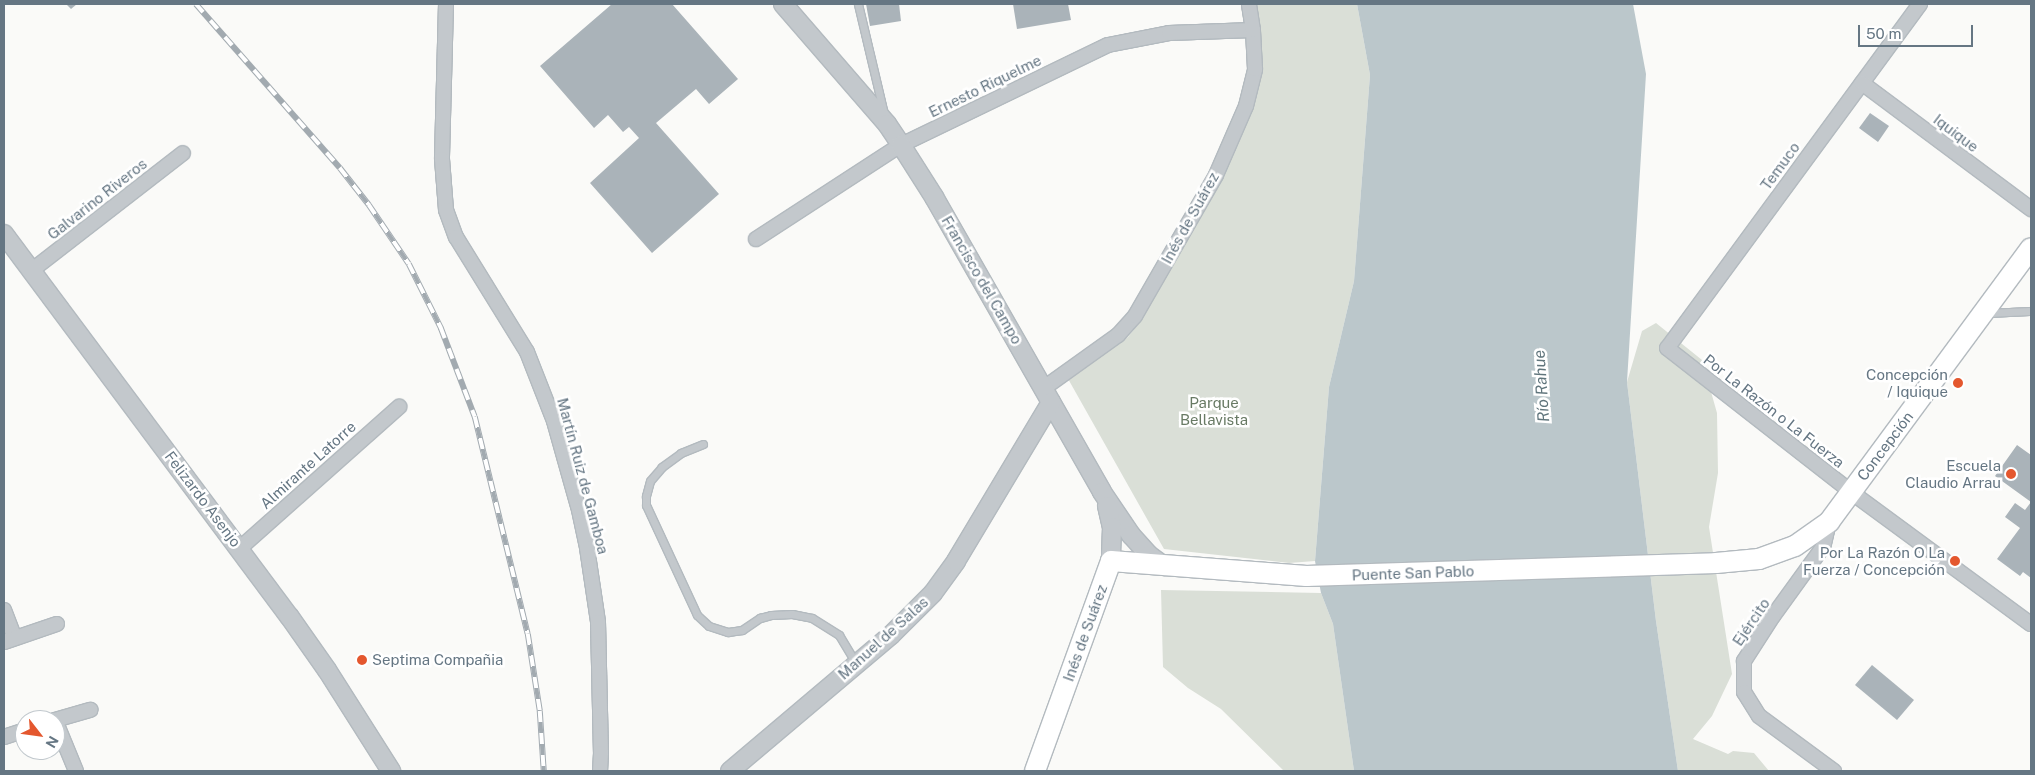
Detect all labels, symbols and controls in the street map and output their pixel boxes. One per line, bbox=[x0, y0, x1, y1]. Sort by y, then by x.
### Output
scale bar bbox=[1860, 15, 1975, 47]
text: 50 m bbox=[1866, 25, 1901, 42]
street label: Ernesto Riquelme bbox=[926, 51, 1044, 121]
street label: Iquique bbox=[1930, 110, 1982, 156]
street label: Temuco bbox=[1757, 139, 1803, 193]
street label: Galvarino Riveros bbox=[44, 155, 150, 243]
street label: Inés de Suárez bbox=[1157, 169, 1223, 267]
street label: Francisco del Campo bbox=[938, 212, 1026, 348]
water label: Río Rahue bbox=[1530, 349, 1554, 423]
street label: Por La Razón o La Fuerza bbox=[1700, 350, 1848, 472]
place label: Concepción / Iquique bbox=[1866, 365, 1948, 400]
marker: Concepción / Iquique bbox=[1952, 377, 1964, 389]
park label: Parque Bellavista bbox=[1180, 393, 1248, 428]
street label: Martín Ruiz de Gamboa bbox=[553, 396, 613, 556]
street label: Concepción bbox=[1853, 408, 1917, 484]
street label: Almirante Latorre bbox=[256, 417, 360, 513]
street label: Felizardo Asenjo bbox=[161, 448, 245, 550]
place label: Escuela Claudio Arrau bbox=[1905, 456, 2001, 491]
marker: Escuela Claudio Arrau bbox=[2005, 468, 2017, 480]
place label: Por La Razón O La Fuerza / Concepción bbox=[1803, 543, 1945, 578]
marker: Por La Razón O La Fuerza / Concepción bbox=[1949, 555, 1961, 567]
street label: Puente San Pablo bbox=[1351, 562, 1475, 584]
street label: Inés de Suárez bbox=[1059, 582, 1111, 684]
street label: Manuel de Salas bbox=[834, 593, 932, 683]
street label: Ejército bbox=[1729, 595, 1773, 649]
place label: Septima Compañia bbox=[372, 651, 503, 669]
marker: Septima Compañia bbox=[356, 654, 368, 666]
north arrow bbox=[15, 710, 65, 760]
text: N bbox=[42, 733, 62, 751]

